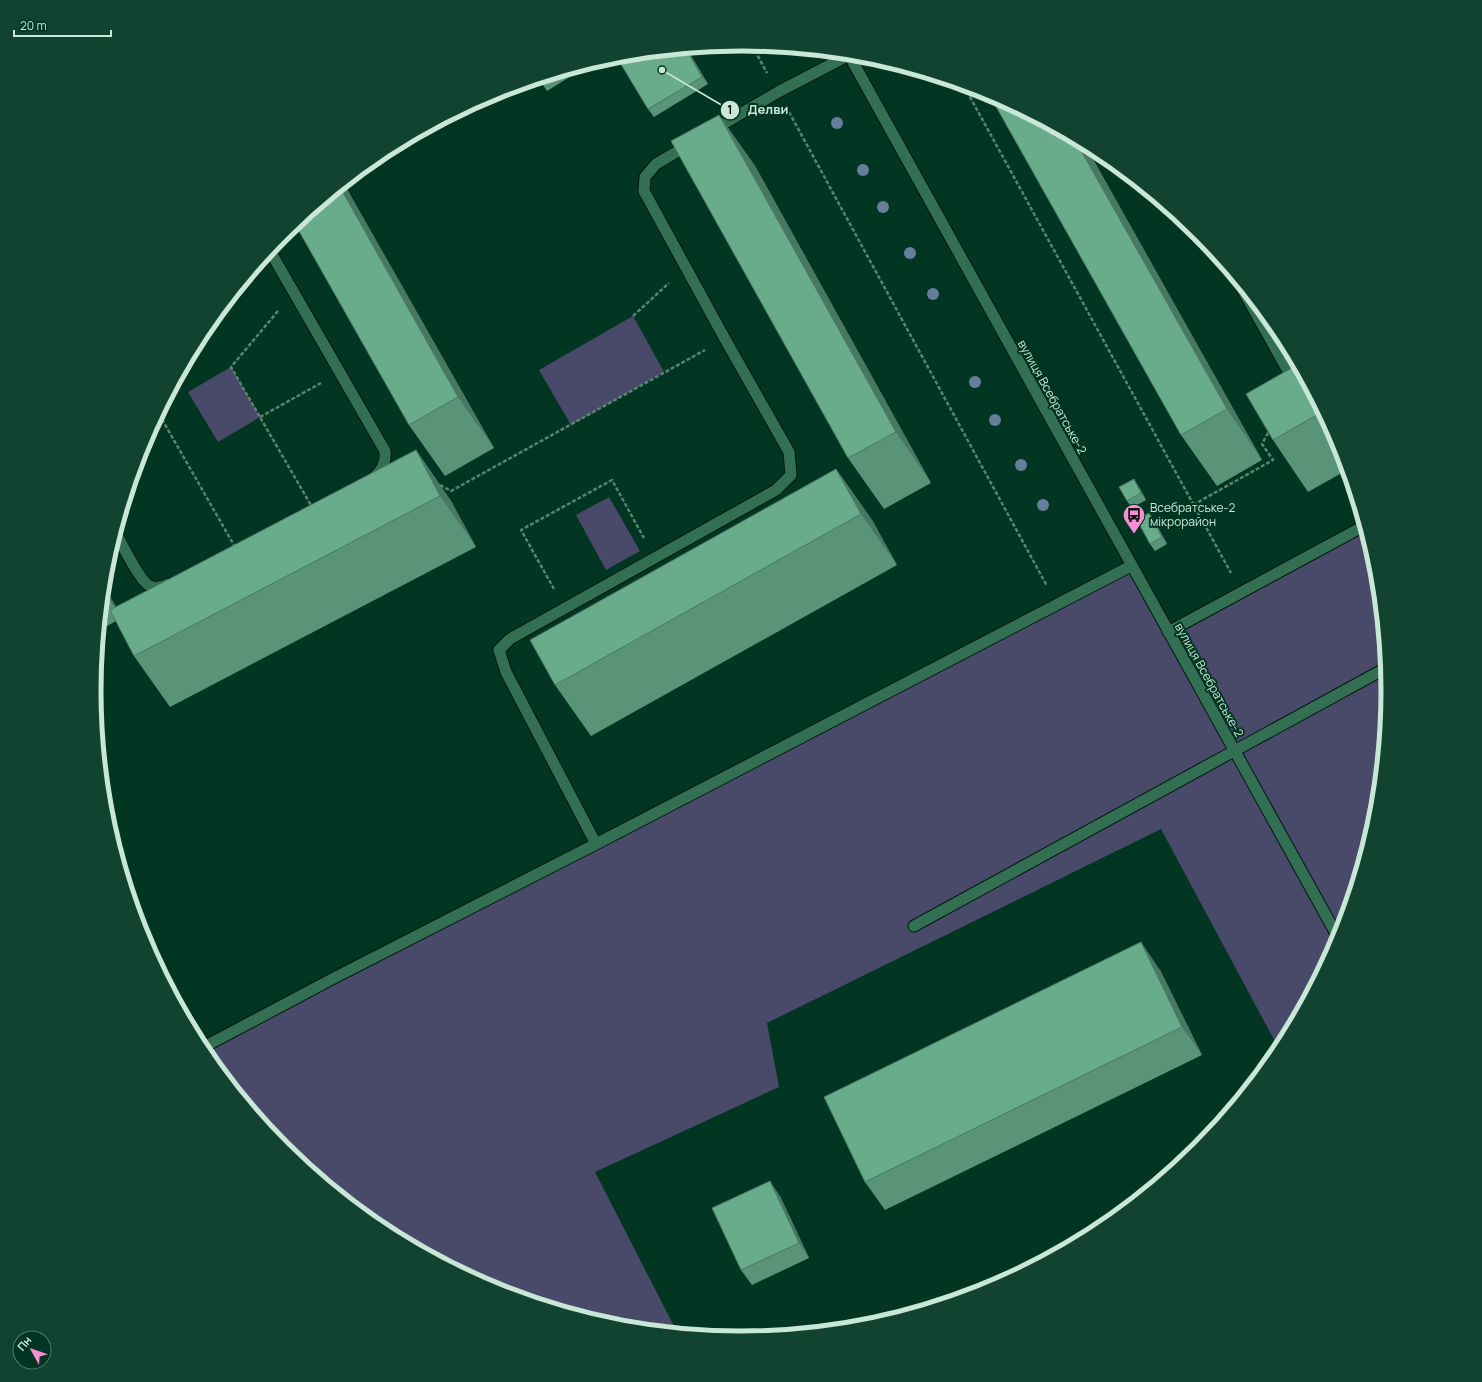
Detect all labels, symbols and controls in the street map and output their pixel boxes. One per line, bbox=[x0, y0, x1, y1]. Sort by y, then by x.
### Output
scale bar bbox=[14, 12, 111, 38]
text: 20 m bbox=[20, 17, 47, 34]
callout: Делви bbox=[720, 97, 796, 122]
text: Делви bbox=[748, 100, 788, 118]
text: 1 bbox=[727, 101, 733, 118]
street label: вулиця Всебратське-2 bbox=[1014, 337, 1091, 457]
place label: Всебратське-2 мікрорайон bbox=[1150, 499, 1236, 530]
bus stop icon: Всебратське-2 мікрорайон bbox=[1121, 502, 1147, 535]
street label: вулиця Всебратське-2 bbox=[1171, 620, 1248, 740]
north arrow bbox=[12, 1330, 52, 1370]
text: Пн bbox=[13, 1333, 35, 1354]

